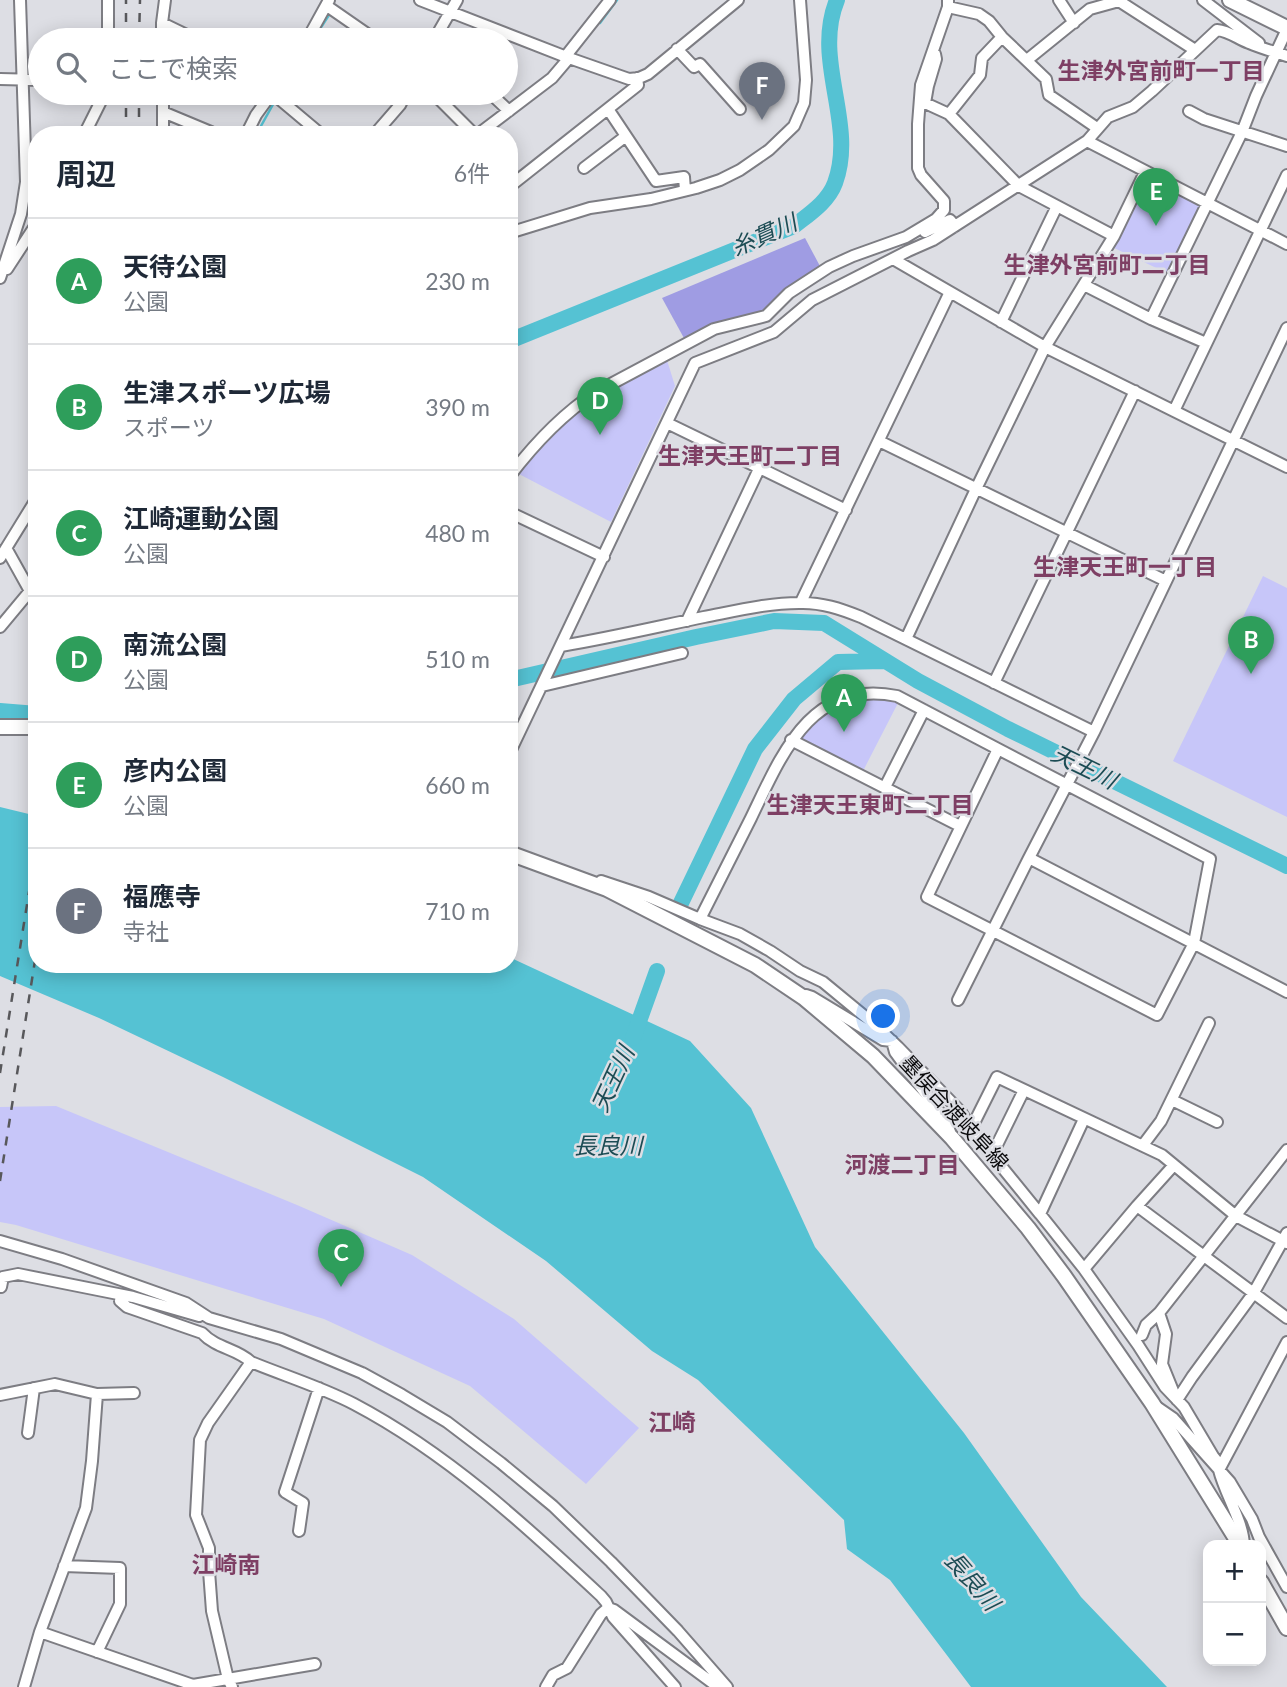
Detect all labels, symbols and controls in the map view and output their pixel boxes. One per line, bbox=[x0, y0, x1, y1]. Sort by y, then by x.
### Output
search box bbox=[28, 28, 518, 105]
icon: search bbox=[52, 48, 90, 86]
text: ここで検索 bbox=[108, 52, 238, 84]
district label: 生津外宮前町一丁目 bbox=[1058, 56, 1265, 84]
pin: F bbox=[739, 62, 785, 120]
text: 周辺 bbox=[56, 155, 116, 191]
text: 6件 bbox=[454, 159, 490, 187]
pin: E bbox=[1133, 168, 1179, 226]
water label: 糸貫川 bbox=[726, 206, 804, 261]
text: 天待公園 bbox=[123, 250, 227, 282]
district label: 生津外宮前町二丁目 bbox=[1004, 250, 1211, 278]
text: A bbox=[71, 267, 87, 295]
text: 230 m bbox=[425, 267, 490, 295]
text: 公園 bbox=[123, 287, 169, 315]
text: 生津スポーツ広場 bbox=[123, 376, 330, 408]
pin: D bbox=[577, 377, 623, 435]
text: B bbox=[71, 393, 87, 421]
text: 390 m bbox=[425, 393, 490, 421]
text: スポーツ bbox=[123, 413, 215, 441]
district label: 生津天王町二丁目 bbox=[658, 441, 842, 469]
text: 江崎運動公園 bbox=[123, 502, 279, 534]
text: C bbox=[71, 519, 87, 547]
text: 480 m bbox=[425, 519, 490, 547]
text: 公園 bbox=[123, 539, 169, 567]
district label: 生津天王町一丁目 bbox=[1033, 552, 1217, 580]
pin: B bbox=[1228, 616, 1274, 674]
text: 南流公園 bbox=[123, 628, 227, 660]
text: D bbox=[70, 645, 88, 673]
text: 510 m bbox=[425, 645, 490, 673]
text: 公園 bbox=[123, 665, 169, 693]
pin: A bbox=[821, 674, 867, 732]
water label: 天王川 bbox=[1047, 738, 1124, 795]
text: 彦内公園 bbox=[123, 754, 227, 786]
text: E bbox=[72, 771, 86, 799]
text: 660 m bbox=[425, 771, 490, 799]
district label: 生津天王東町二丁目 bbox=[767, 790, 974, 818]
text: 公園 bbox=[123, 791, 169, 819]
text: 福應寺 bbox=[123, 880, 201, 912]
text: F bbox=[72, 897, 86, 925]
text: 710 m bbox=[425, 897, 490, 925]
text: 寺社 bbox=[123, 917, 169, 945]
your location bbox=[866, 999, 900, 1033]
water label: 天王川 bbox=[585, 1039, 641, 1116]
street label: 墨俣合渡岐阜線 bbox=[896, 1050, 1014, 1174]
water label: 長良川 bbox=[574, 1131, 646, 1159]
district label: 河渡二丁目 bbox=[845, 1150, 960, 1178]
pin: C bbox=[318, 1229, 364, 1287]
district label: 江崎 bbox=[648, 1407, 696, 1436]
map controls bbox=[1203, 1540, 1266, 1666]
button: + bbox=[1203, 1540, 1266, 1603]
water label: 長良川 bbox=[940, 1545, 1008, 1618]
district label: 江崎南 bbox=[192, 1550, 261, 1578]
button: − bbox=[1203, 1603, 1266, 1666]

